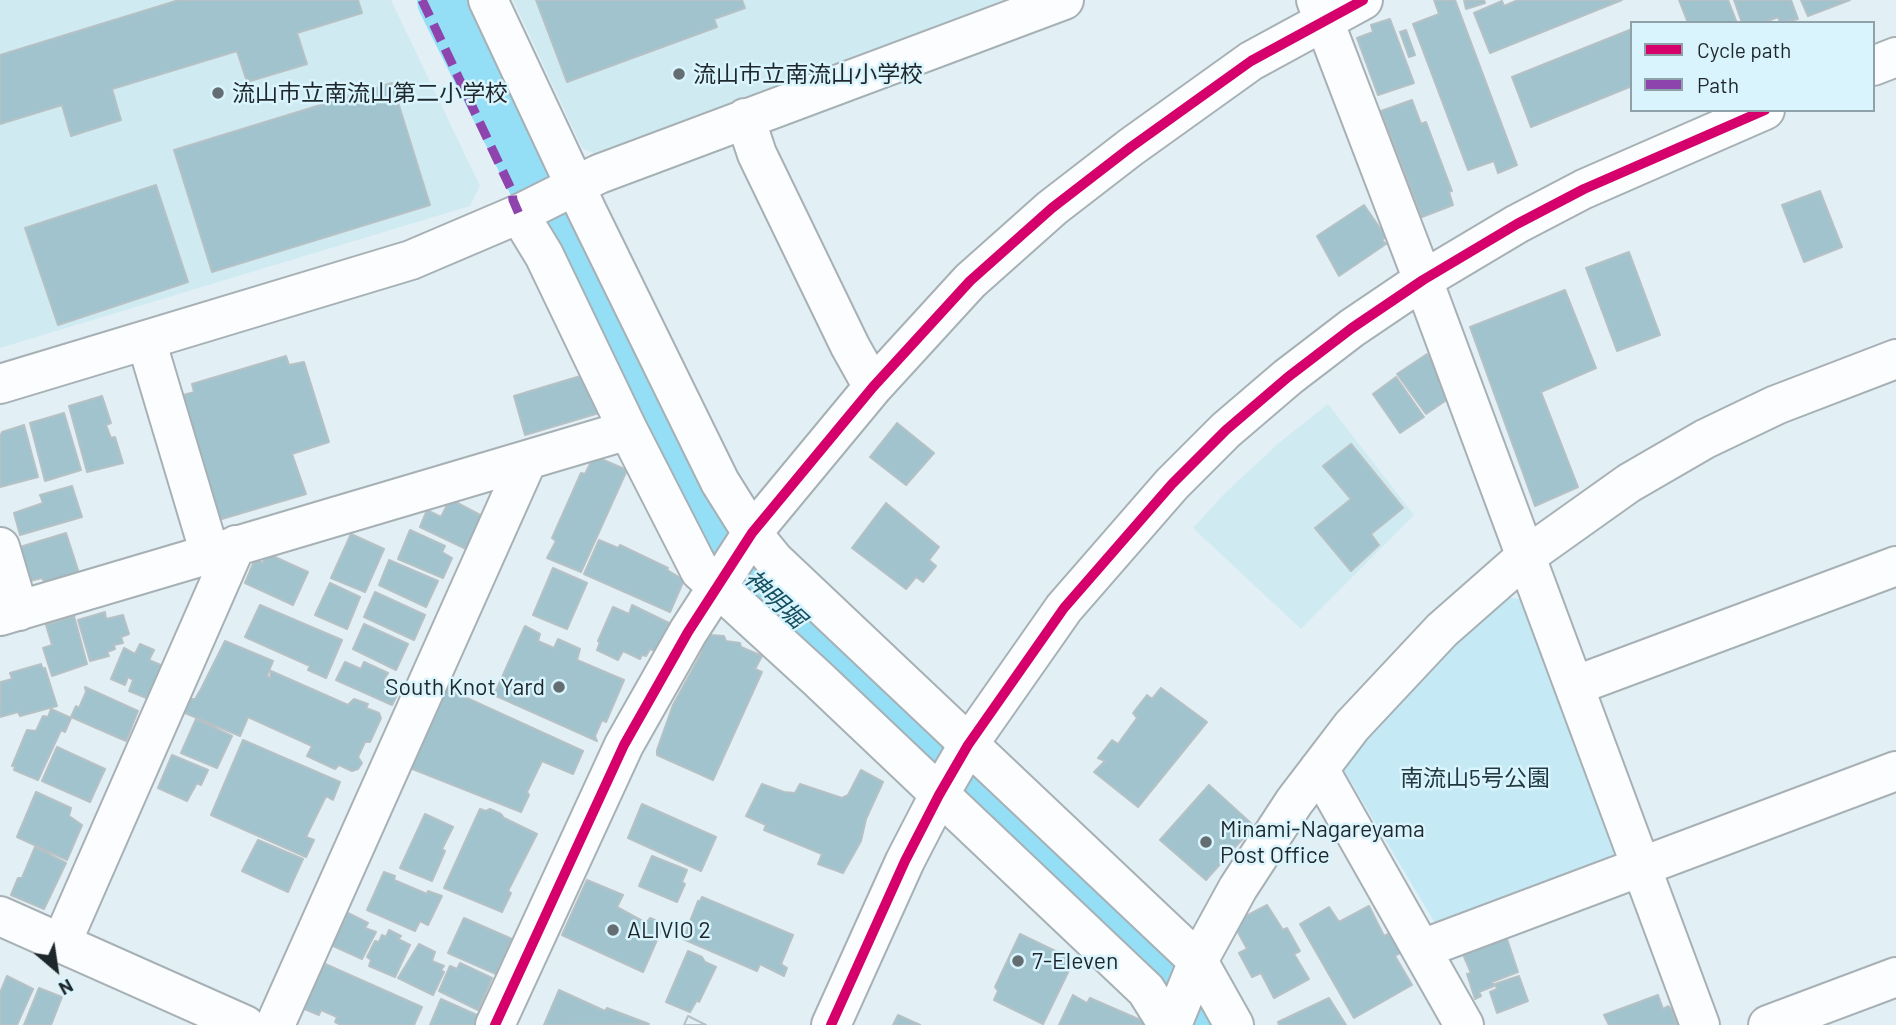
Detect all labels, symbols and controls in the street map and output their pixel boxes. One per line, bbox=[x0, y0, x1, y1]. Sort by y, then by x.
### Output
legend bbox=[1630, 21, 1875, 112]
text: Cycle path bbox=[1697, 37, 1791, 62]
place label: 流山市立南流山小学校 bbox=[693, 60, 923, 88]
marker: 流山市立南流山小学校 bbox=[671, 66, 687, 82]
text: Path bbox=[1697, 72, 1739, 97]
place label: 流山市立南流山第二小学校 bbox=[232, 79, 508, 107]
marker: 流山市立南流山第二小学校 bbox=[210, 85, 226, 101]
water label: 神明堀 bbox=[739, 564, 811, 634]
place label: South Knot Yard bbox=[385, 673, 545, 701]
marker: South Knot Yard bbox=[551, 679, 567, 695]
park label: 南流山5号公園 bbox=[1400, 764, 1550, 792]
place label: Minami-Nagareyama Post Office bbox=[1220, 815, 1425, 869]
marker: Minami-Nagareyama Post Office bbox=[1198, 834, 1214, 850]
place label: ALIVIO 2 bbox=[627, 916, 711, 944]
marker: ALIVIO 2 bbox=[605, 922, 621, 938]
north arrow bbox=[21, 934, 91, 1004]
place label: 7-Eleven bbox=[1032, 947, 1118, 975]
marker: 7-Eleven bbox=[1010, 953, 1026, 969]
text: N bbox=[55, 975, 78, 1001]

